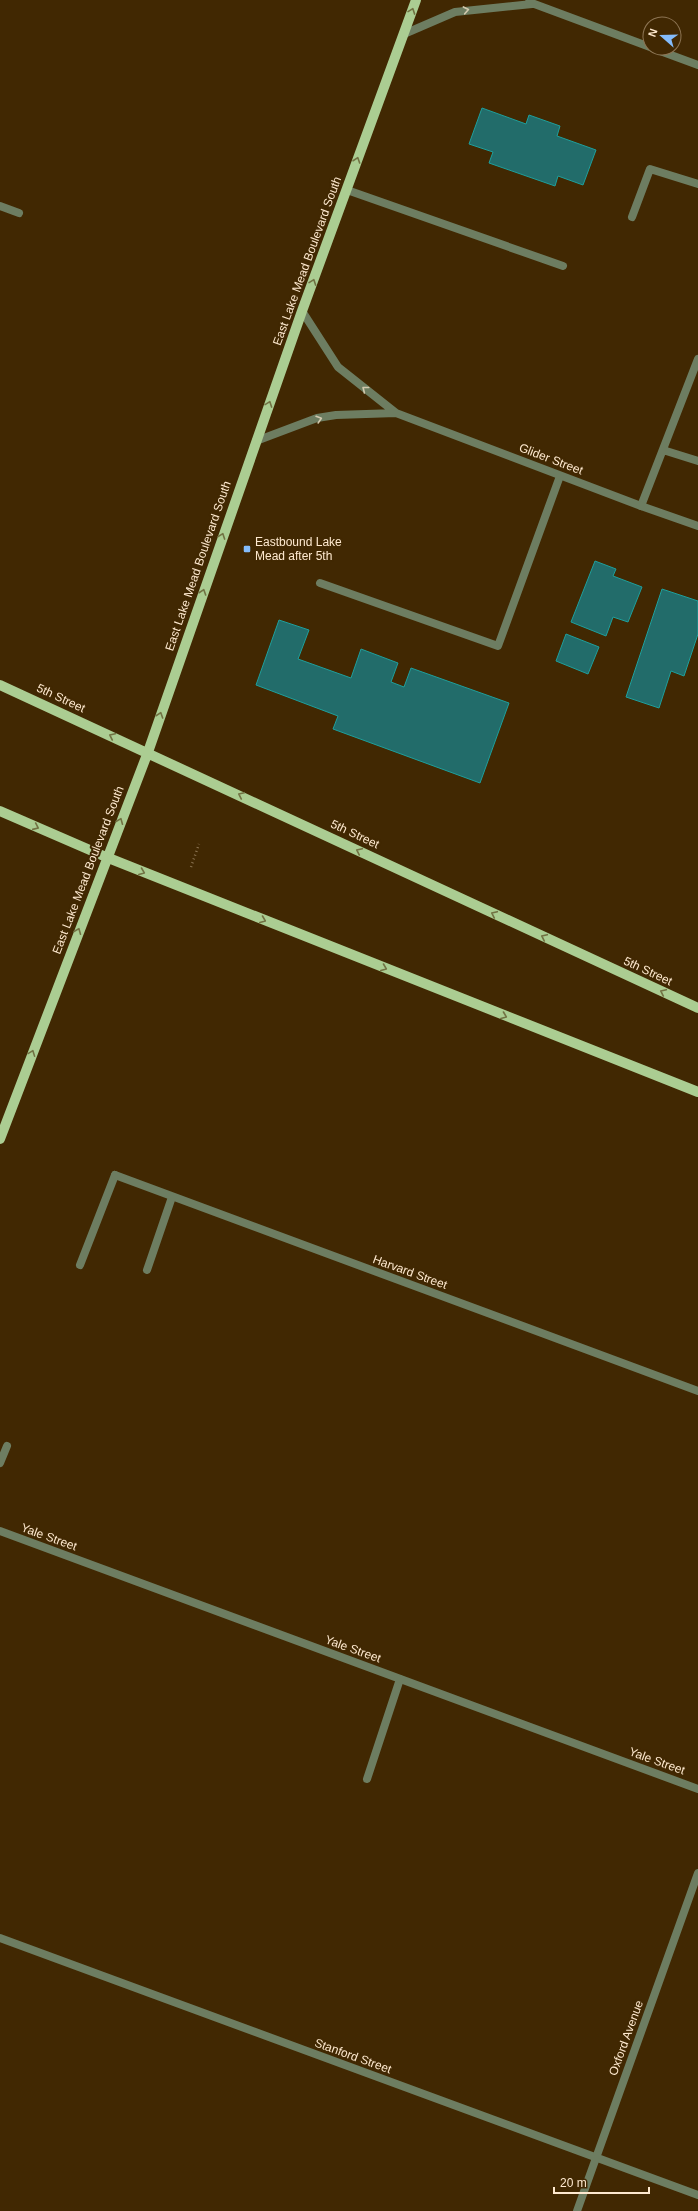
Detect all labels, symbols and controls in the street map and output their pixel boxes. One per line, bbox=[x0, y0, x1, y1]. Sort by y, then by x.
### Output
one-way arrow bbox=[463, 7, 469, 15]
one-way arrow bbox=[407, 8, 416, 15]
north arrow bbox=[642, 16, 682, 56]
text: N bbox=[646, 27, 660, 38]
one-way arrow bbox=[353, 156, 361, 163]
street label: East Lake Mead Boulevard South bbox=[270, 175, 344, 347]
one-way arrow bbox=[309, 278, 317, 285]
one-way arrow bbox=[363, 387, 370, 394]
one-way arrow bbox=[265, 401, 273, 408]
one-way arrow bbox=[316, 415, 323, 424]
street label: Glider Street bbox=[517, 440, 586, 478]
street label: East Lake Mead Boulevard South bbox=[162, 479, 234, 653]
one-way arrow bbox=[218, 533, 226, 540]
place label: Eastbound Lake Mead after 5th bbox=[255, 535, 342, 563]
marker: Eastbound Lake Mead after 5th bbox=[242, 544, 252, 554]
one-way arrow bbox=[198, 589, 206, 596]
street label: 5th Street bbox=[34, 681, 88, 716]
one-way arrow bbox=[155, 712, 164, 719]
one-way arrow bbox=[109, 732, 116, 740]
street label: East Lake Mead Boulevard South bbox=[49, 784, 127, 956]
one-way arrow bbox=[238, 792, 246, 800]
one-way arrow bbox=[116, 817, 124, 824]
street label: 5th Street bbox=[328, 817, 382, 852]
one-way arrow bbox=[32, 822, 39, 830]
one-way arrow bbox=[356, 848, 363, 856]
one-way arrow bbox=[139, 867, 146, 875]
one-way arrow bbox=[491, 911, 499, 919]
one-way arrow bbox=[259, 915, 266, 923]
one-way arrow bbox=[73, 928, 81, 936]
one-way arrow bbox=[541, 934, 549, 942]
street label: 5th Street bbox=[621, 954, 675, 989]
one-way arrow bbox=[380, 963, 387, 971]
one-way arrow bbox=[659, 989, 667, 997]
one-way arrow bbox=[501, 1011, 508, 1019]
one-way arrow bbox=[28, 1049, 36, 1056]
street label: Harvard Street bbox=[371, 1252, 450, 1292]
street label: Yale Street bbox=[19, 1520, 79, 1554]
street label: Yale Street bbox=[323, 1632, 383, 1666]
street label: Yale Street bbox=[627, 1744, 687, 1778]
street label: Oxford Avenue bbox=[606, 1998, 646, 2078]
street label: Stanford Street bbox=[313, 2036, 394, 2077]
scale bar bbox=[554, 2169, 649, 2195]
text: 20 m bbox=[560, 2176, 587, 2190]

